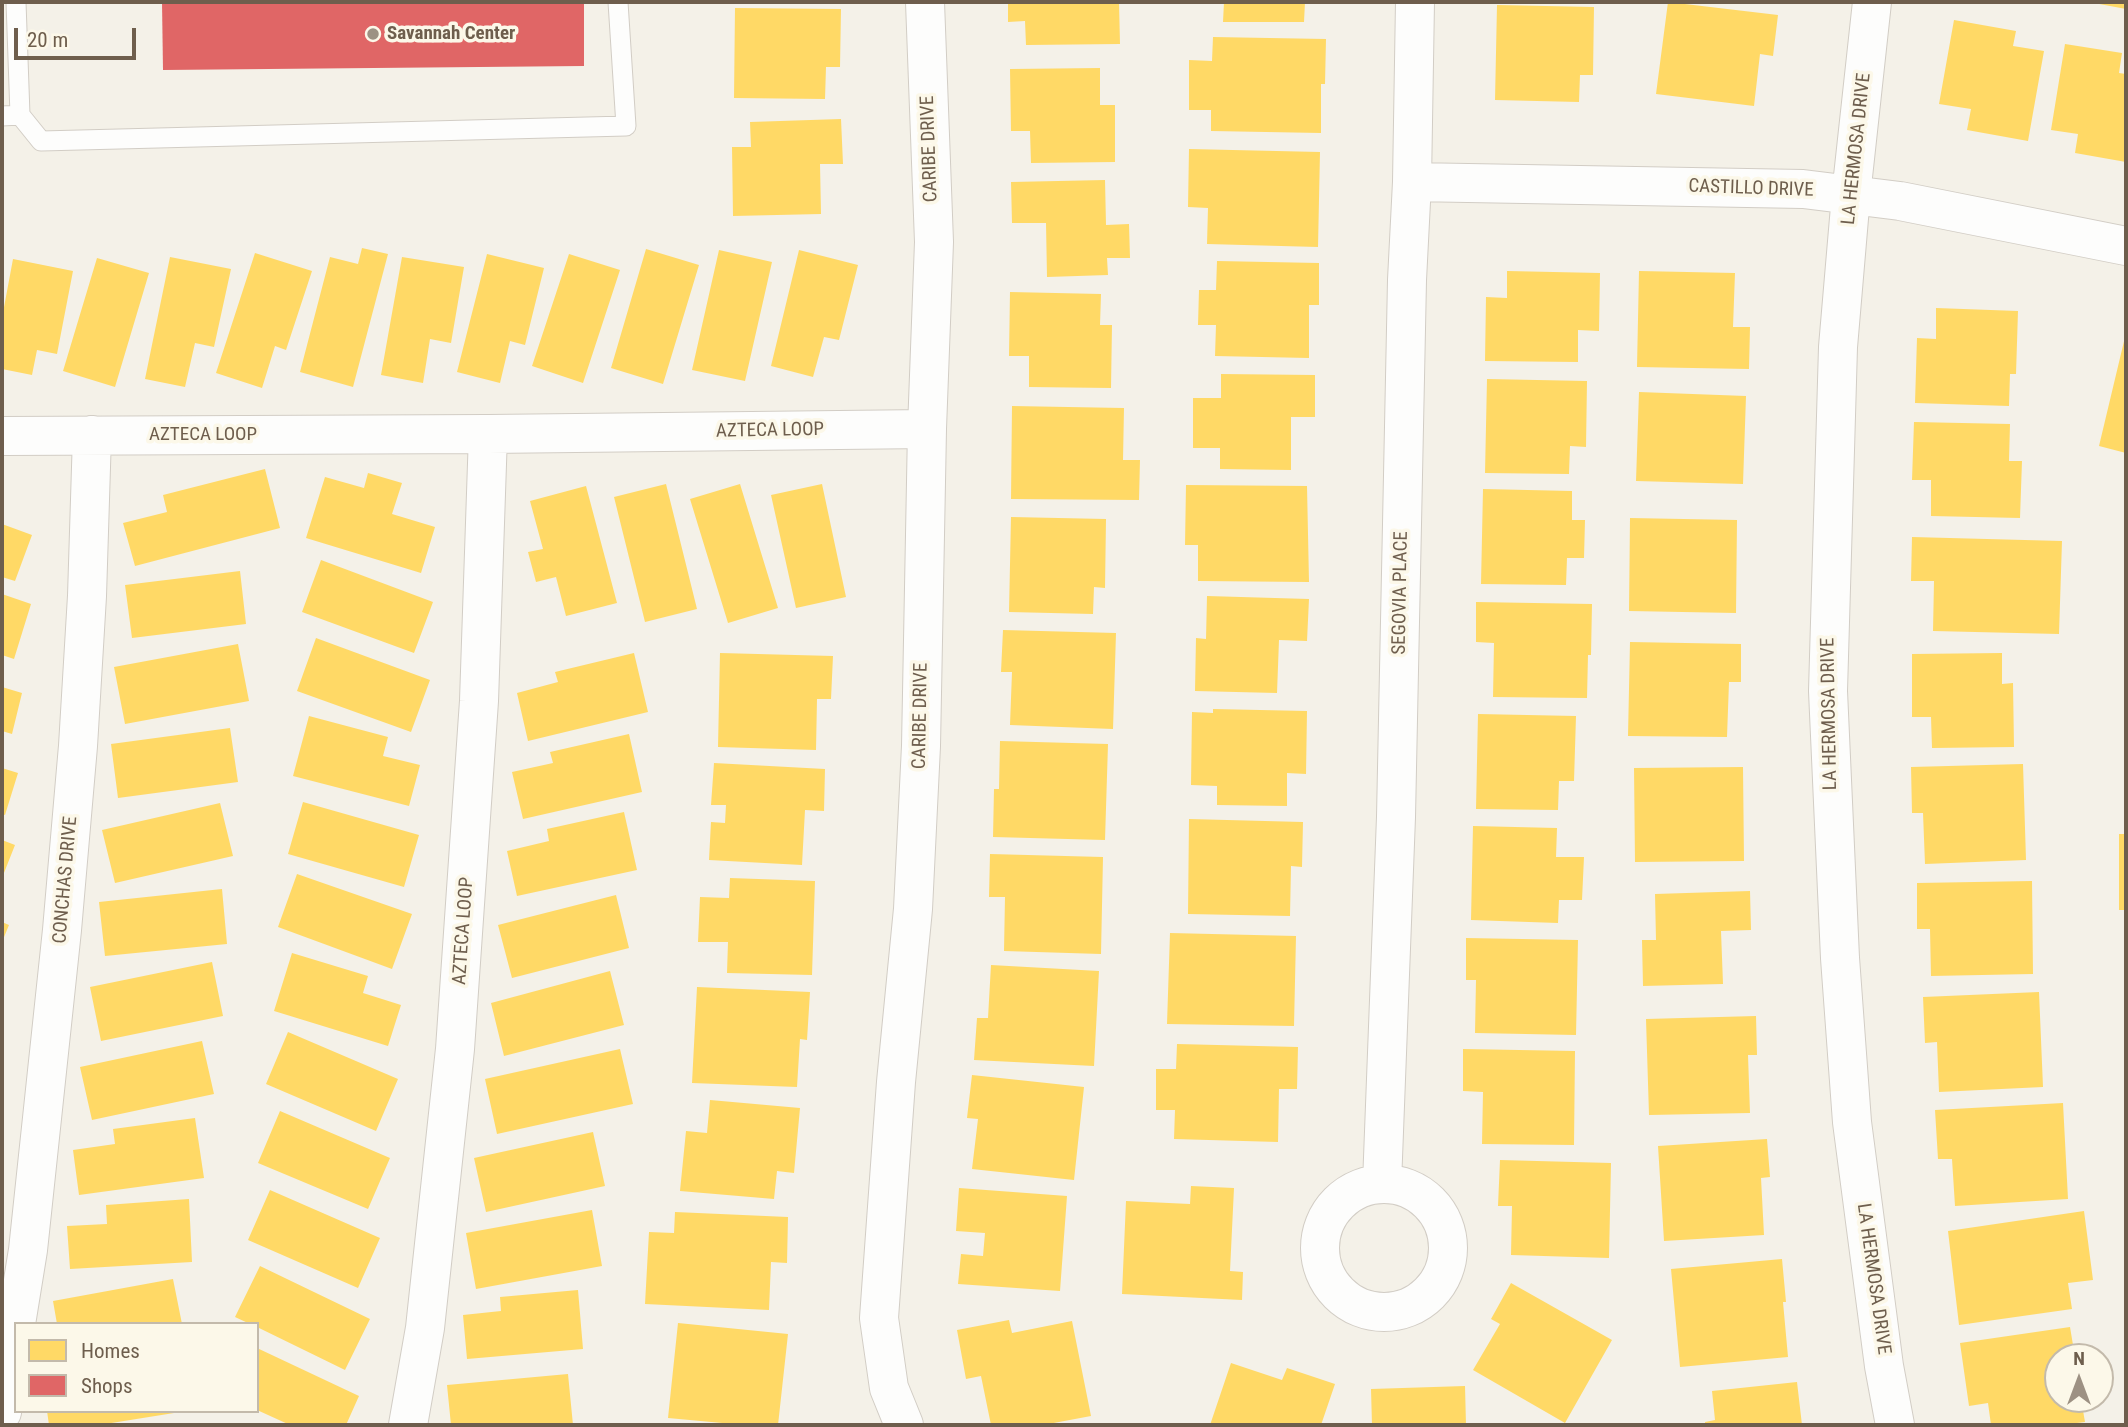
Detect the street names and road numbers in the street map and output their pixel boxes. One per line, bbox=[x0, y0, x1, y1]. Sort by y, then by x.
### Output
street label: LA HERMOSA DRIVE bbox=[1838, 72, 1876, 226]
street label: CARIBE DRIVE bbox=[917, 95, 943, 203]
street label: CASTILLO DRIVE bbox=[1688, 175, 1814, 203]
street label: AZTECA LOOP bbox=[716, 419, 824, 443]
street label: AZTECA LOOP bbox=[149, 424, 257, 446]
street label: SEGOVIA PLACE bbox=[1389, 531, 1413, 655]
street label: LA HERMOSA DRIVE bbox=[1817, 638, 1843, 790]
street label: CARIBE DRIVE bbox=[909, 663, 933, 769]
street label: CONCHAS DRIVE bbox=[49, 815, 83, 945]
street label: AZTECA LOOP bbox=[449, 876, 479, 986]
street label: LA HERMOSA DRIVE bbox=[1851, 1202, 1895, 1356]

